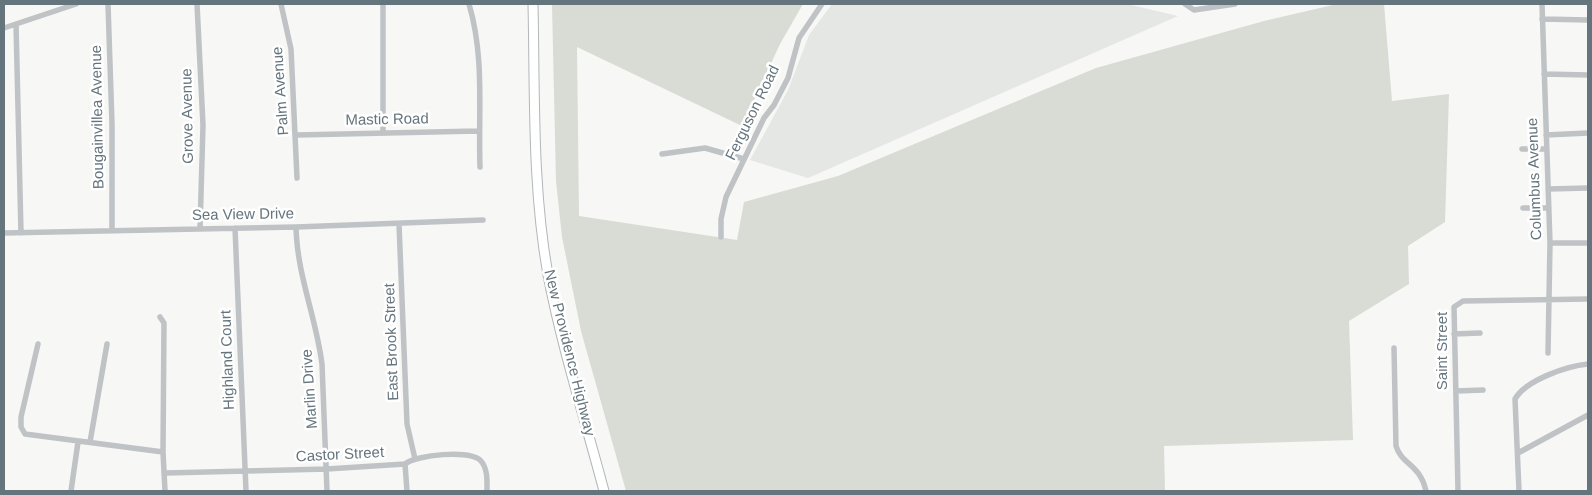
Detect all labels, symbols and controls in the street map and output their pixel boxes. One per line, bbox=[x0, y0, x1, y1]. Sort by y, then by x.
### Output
street label: Bougainvillea Avenue bbox=[88, 45, 108, 189]
street label: Palm Avenue bbox=[269, 46, 293, 136]
street label: Ferguson Road bbox=[722, 63, 784, 163]
street label: Grove Avenue bbox=[178, 68, 198, 164]
street label: Mastic Road bbox=[345, 110, 429, 130]
street label: Columbus Avenue bbox=[1524, 118, 1546, 240]
street label: Sea View Drive bbox=[192, 205, 294, 225]
street label: New Providence Highway bbox=[540, 268, 598, 438]
street label: East Brook Street bbox=[381, 283, 403, 401]
street label: Highland Court bbox=[217, 310, 239, 410]
street label: Saint Street bbox=[1434, 312, 1452, 390]
street label: Marlin Drive bbox=[298, 348, 322, 430]
street label: Castor Street bbox=[295, 444, 385, 466]

